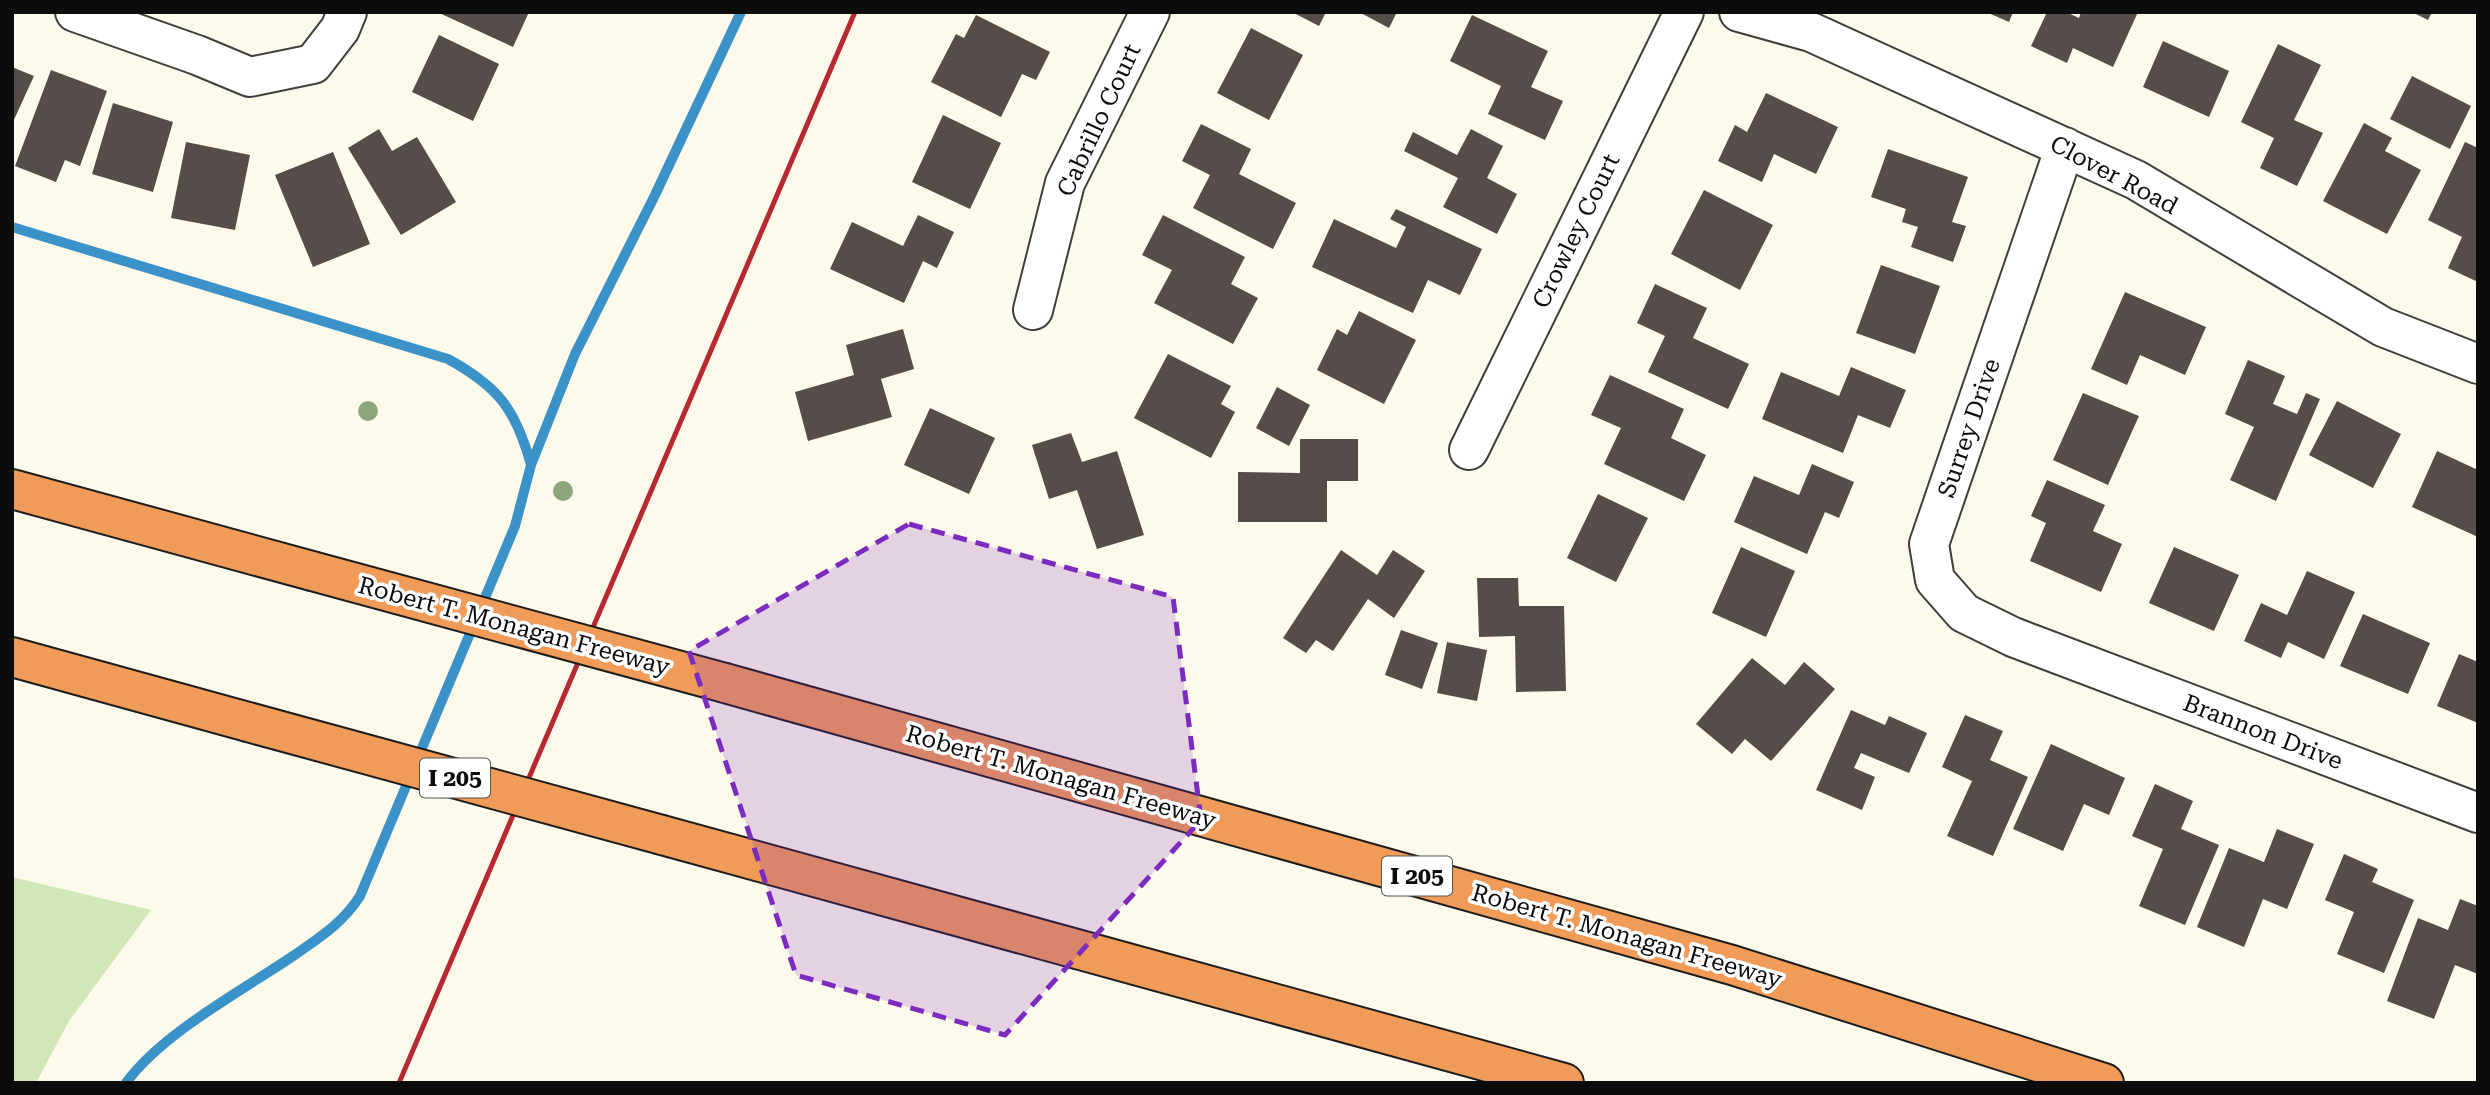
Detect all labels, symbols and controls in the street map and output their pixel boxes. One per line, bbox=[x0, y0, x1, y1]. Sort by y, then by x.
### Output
street label: Cabrillo Court bbox=[1051, 39, 1147, 201]
street label: Clover Road bbox=[2045, 130, 2183, 220]
street label: Crowley Court bbox=[1527, 149, 1625, 313]
street label: Surrey Drive bbox=[1932, 355, 2006, 501]
street label: Robert T. Monagan Freeway bbox=[355, 571, 674, 681]
street label: Brannon Drive bbox=[2179, 689, 2347, 775]
street label: Robert T. Monagan Freeway bbox=[903, 719, 1220, 835]
road number: I 205 bbox=[420, 758, 490, 798]
road number: I 205 bbox=[1382, 856, 1452, 896]
street label: Robert T. Monagan Freeway bbox=[1469, 878, 1786, 994]

